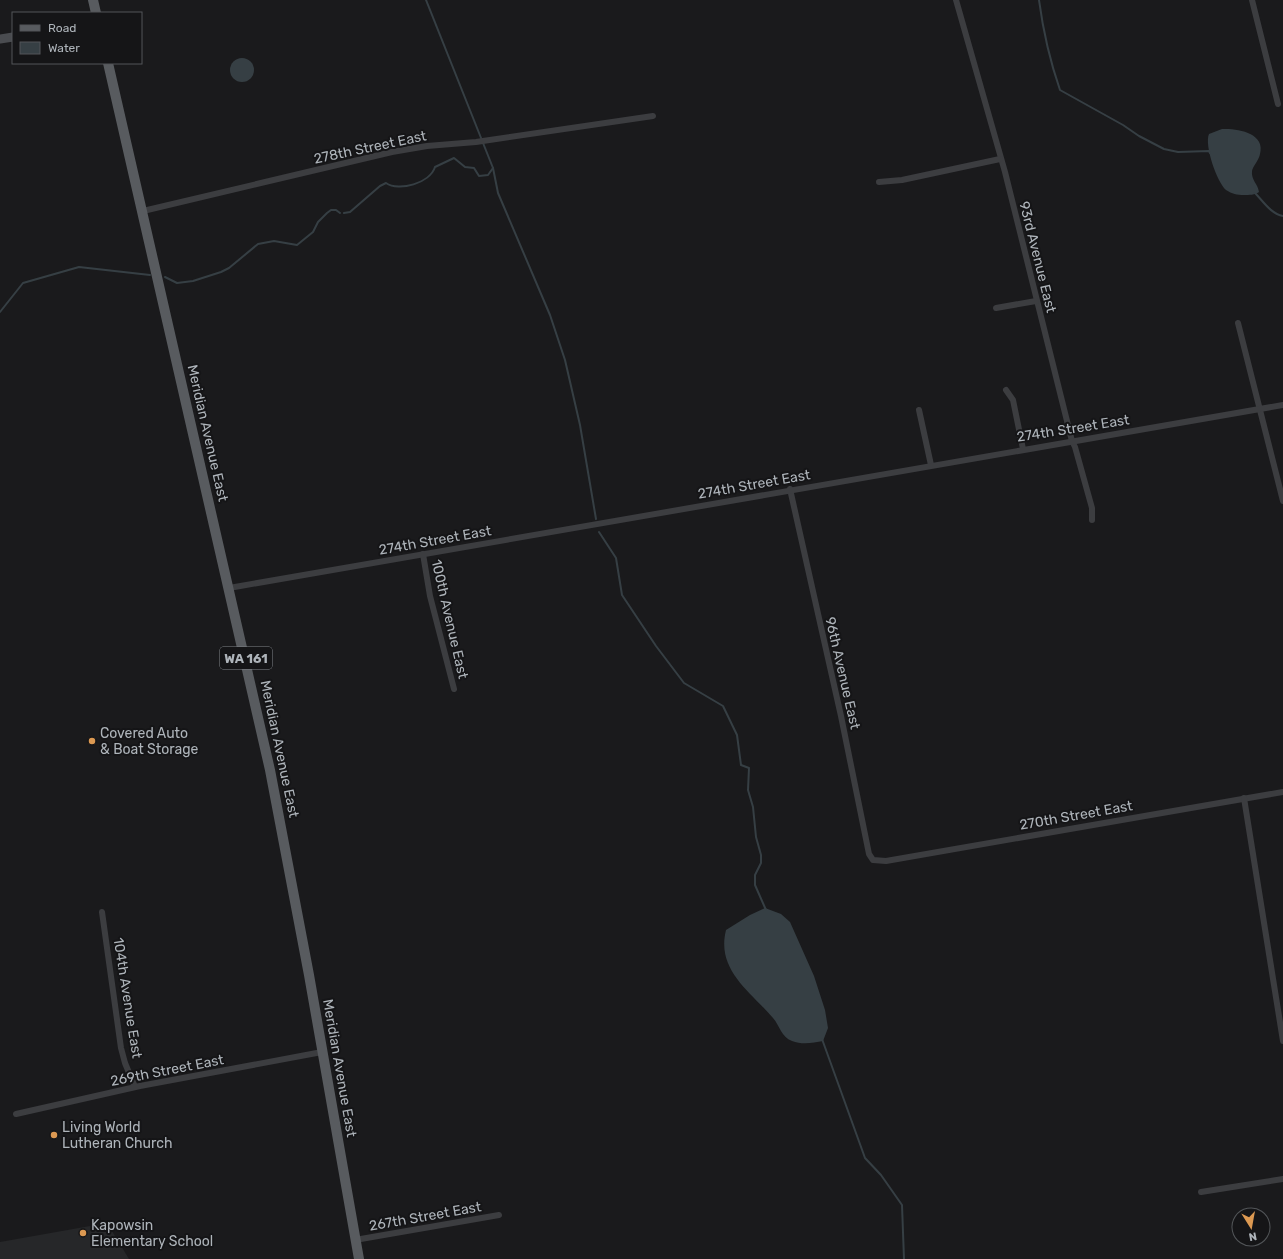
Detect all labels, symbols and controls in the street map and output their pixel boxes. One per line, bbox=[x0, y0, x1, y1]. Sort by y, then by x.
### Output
legend bbox=[12, 12, 142, 64]
text: Road bbox=[48, 21, 76, 35]
text: Water bbox=[48, 41, 80, 55]
street label: 278th Street East bbox=[312, 127, 428, 168]
street label: 93rd Avenue East bbox=[1015, 200, 1060, 315]
street label: Meridian Avenue East bbox=[183, 363, 232, 504]
street label: 274th Street East bbox=[1016, 411, 1131, 446]
street label: 274th Street East bbox=[697, 466, 812, 503]
street label: 274th Street East bbox=[378, 522, 493, 559]
street label: 100th Avenue East bbox=[427, 558, 472, 681]
street label: 96th Avenue East bbox=[821, 615, 864, 732]
road number: WA 161 bbox=[220, 647, 272, 669]
street label: Meridian Avenue East bbox=[257, 679, 302, 820]
place label: Covered Auto & Boat Storage bbox=[100, 725, 199, 758]
marker: Covered Auto & Boat Storage bbox=[87, 736, 97, 746]
street label: 270th Street East bbox=[1018, 797, 1134, 834]
street label: 104th Avenue East bbox=[110, 937, 146, 1060]
street label: Meridian Avenue East bbox=[319, 998, 360, 1139]
street label: 269th Street East bbox=[109, 1051, 226, 1090]
place label: Living World Lutheran Church bbox=[62, 1119, 173, 1152]
marker: Living World Lutheran Church bbox=[49, 1130, 59, 1140]
street label: 267th Street East bbox=[368, 1198, 483, 1235]
north arrow bbox=[1231, 1207, 1271, 1247]
place label: Kapowsin Elementary School bbox=[91, 1217, 213, 1250]
marker: Kapowsin Elementary School bbox=[78, 1228, 88, 1238]
text: N bbox=[1248, 1229, 1258, 1243]

